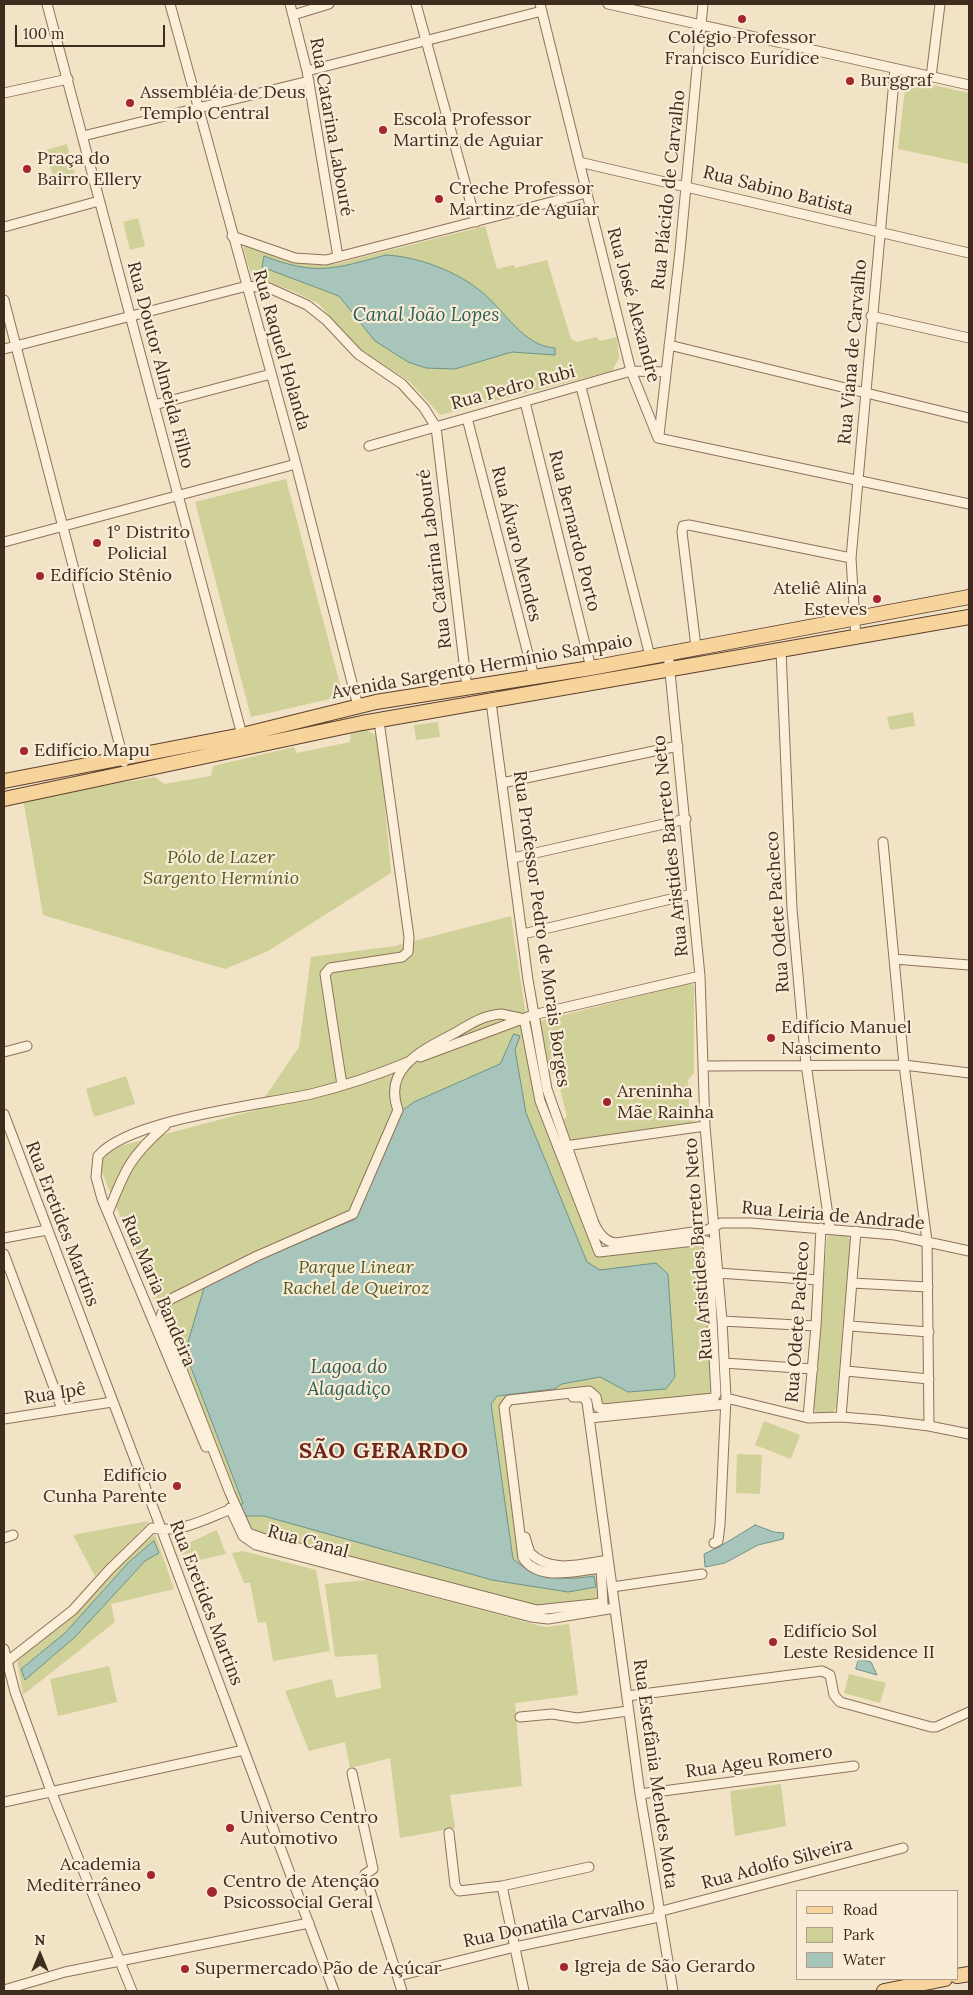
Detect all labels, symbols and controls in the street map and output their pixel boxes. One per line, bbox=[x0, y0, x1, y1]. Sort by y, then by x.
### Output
marker: Colégio Professor Francisco Eurídice bbox=[736, 13, 748, 25]
scale bar bbox=[18, 15, 168, 47]
text: 100 m bbox=[23, 24, 64, 43]
place label: Colégio Professor Francisco Eurídice bbox=[665, 27, 819, 70]
street label: Rua Catarina Labouré bbox=[305, 36, 357, 218]
place label: Burggraf bbox=[860, 70, 932, 92]
marker: Burggraf bbox=[844, 75, 856, 87]
place label: Assembléia de Deus Templo Central bbox=[140, 82, 305, 125]
street label: Rua Plácido de Carvalho bbox=[648, 89, 690, 291]
marker: Assembléia de Deus Templo Central bbox=[124, 97, 136, 109]
place label: Escola Professor Martinz de Aguiar bbox=[393, 109, 543, 152]
marker: Escola Professor Martinz de Aguiar bbox=[377, 124, 389, 136]
place label: Praça do Bairro Ellery bbox=[37, 148, 142, 190]
street label: Rua Sabino Batista bbox=[701, 162, 855, 220]
marker: Praça do Bairro Ellery bbox=[21, 163, 33, 175]
place label: Creche Professor Martinz de Aguiar bbox=[449, 178, 599, 220]
marker: Creche Professor Martinz de Aguiar bbox=[433, 193, 445, 205]
street label: Rua José Alexandre bbox=[602, 225, 664, 385]
street label: Rua Viana de Carvalho bbox=[834, 258, 872, 446]
street label: Rua Doutor Almeida Filho bbox=[122, 259, 198, 471]
street label: Rua Raquel Holanda bbox=[248, 267, 314, 433]
water label: Canal João Lopes bbox=[353, 305, 499, 327]
street label: Rua Pedro Rubi bbox=[449, 361, 577, 415]
street label: Rua Bernardo Porto bbox=[544, 448, 604, 614]
street label: Rua Álvaro Mendes bbox=[486, 464, 546, 624]
street label: Rua Catarina Labouré bbox=[413, 468, 457, 650]
place label: 1° Distrito Policial bbox=[107, 522, 190, 564]
marker: 1° Distrito Policial bbox=[91, 537, 103, 549]
place label: Edifício Stênio bbox=[50, 565, 172, 587]
marker: Edifício Stênio bbox=[34, 570, 46, 582]
place label: Ateliê Alina Esteves bbox=[773, 578, 867, 620]
marker: Ateliê Alina Esteves bbox=[871, 593, 883, 605]
street label: Avenida Sargento Hermínio Sampaio bbox=[330, 630, 634, 704]
street label: Rua Aristides Barreto Neto bbox=[649, 734, 693, 958]
place label: Edifício Mapu bbox=[34, 740, 150, 762]
marker: Edifício Mapu bbox=[18, 745, 30, 757]
street label: Rua Professor Pedro de Morais Borges bbox=[508, 769, 574, 1089]
street label: Rua Odete Pacheco bbox=[762, 830, 794, 994]
park label: Pólo de Lazer Sargento Hermínio bbox=[143, 847, 299, 890]
place label: Edifício Manuel Nascimento bbox=[781, 1017, 912, 1060]
marker: Edifício Manuel Nascimento bbox=[765, 1032, 777, 1044]
place label: Areninha Mãe Rainha bbox=[617, 1081, 714, 1124]
marker: Areninha Mãe Rainha bbox=[601, 1096, 613, 1108]
street label: Rua Aristides Barreto Neto bbox=[680, 1137, 718, 1361]
street label: Rua Eretides Martins bbox=[21, 1138, 103, 1310]
street label: Rua Leiria de Andrade bbox=[740, 1197, 926, 1235]
street label: Rua Maria Bandeira bbox=[116, 1212, 200, 1370]
street label: Rua Odete Pacheco bbox=[782, 1240, 814, 1404]
park label: Parque Linear Rachel de Queiroz bbox=[283, 1257, 429, 1300]
water label: Lagoa do Alagadiço bbox=[307, 1357, 391, 1401]
street label: Rua Ipê bbox=[23, 1378, 87, 1410]
district label: SÃO GERARDO bbox=[298, 1439, 470, 1465]
place label: Edifício Cunha Parente bbox=[43, 1465, 167, 1508]
marker: Edifício Cunha Parente bbox=[171, 1480, 183, 1492]
street label: Rua Eretides Martins bbox=[165, 1517, 247, 1689]
street label: Rua Canal bbox=[265, 1521, 351, 1563]
place label: Edifício Sol Leste Residence II bbox=[783, 1621, 935, 1664]
marker: Edifício Sol Leste Residence II bbox=[767, 1636, 779, 1648]
street label: Rua Estefânia Mendes Mota bbox=[628, 1658, 682, 1890]
street label: Rua Ageu Romero bbox=[684, 1741, 834, 1783]
place label: Universo Centro Automotivo bbox=[240, 1807, 378, 1850]
marker: Universo Centro Automotivo bbox=[224, 1822, 236, 1834]
street label: Rua Adolfo Silveira bbox=[699, 1833, 855, 1895]
place label: Academia Mediterrâneo bbox=[26, 1854, 141, 1896]
marker: Academia Mediterrâneo bbox=[145, 1869, 157, 1881]
place label: Centro de Atenção Psicossocial Geral bbox=[223, 1871, 379, 1914]
marker: Centro de Atenção Psicossocial Geral bbox=[205, 1885, 219, 1899]
legend bbox=[796, 1890, 958, 1980]
street label: Rua Donatila Carvalho bbox=[461, 1893, 647, 1953]
text: Road bbox=[843, 1900, 878, 1919]
text: Park bbox=[843, 1925, 874, 1944]
north arrow bbox=[15, 1930, 65, 1980]
text: N bbox=[35, 1931, 45, 1949]
text: Water bbox=[843, 1950, 885, 1969]
place label: Igreja de São Gerardo bbox=[574, 1956, 755, 1978]
place label: Supermercado Pão de Açúcar bbox=[195, 1958, 441, 1980]
marker: Igreja de São Gerardo bbox=[558, 1961, 570, 1973]
marker: Supermercado Pão de Açúcar bbox=[179, 1963, 191, 1975]

